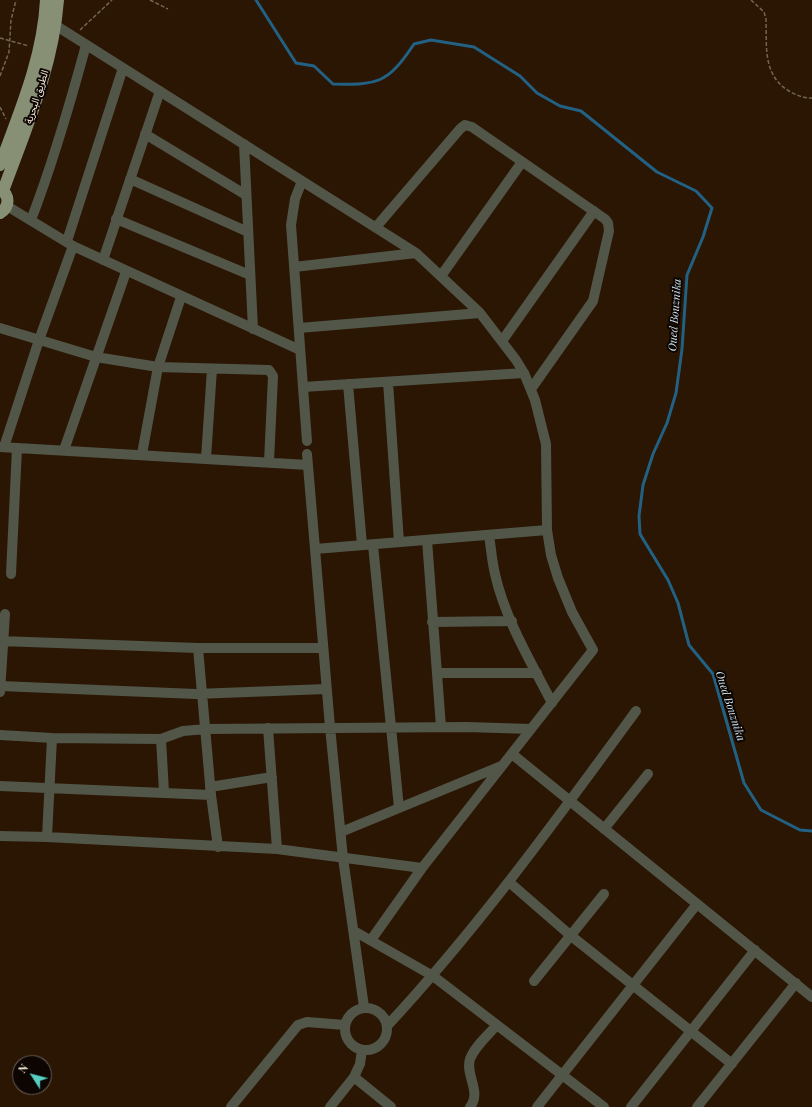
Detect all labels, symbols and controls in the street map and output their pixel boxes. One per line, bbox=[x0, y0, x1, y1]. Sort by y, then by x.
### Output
street label: الطريق البحرية bbox=[23, 69, 51, 125]
water label: Oued Bouznika bbox=[666, 278, 684, 352]
water label: Oued Bouznika bbox=[712, 669, 748, 743]
north arrow bbox=[12, 1055, 52, 1095]
text: N bbox=[14, 1061, 31, 1076]

